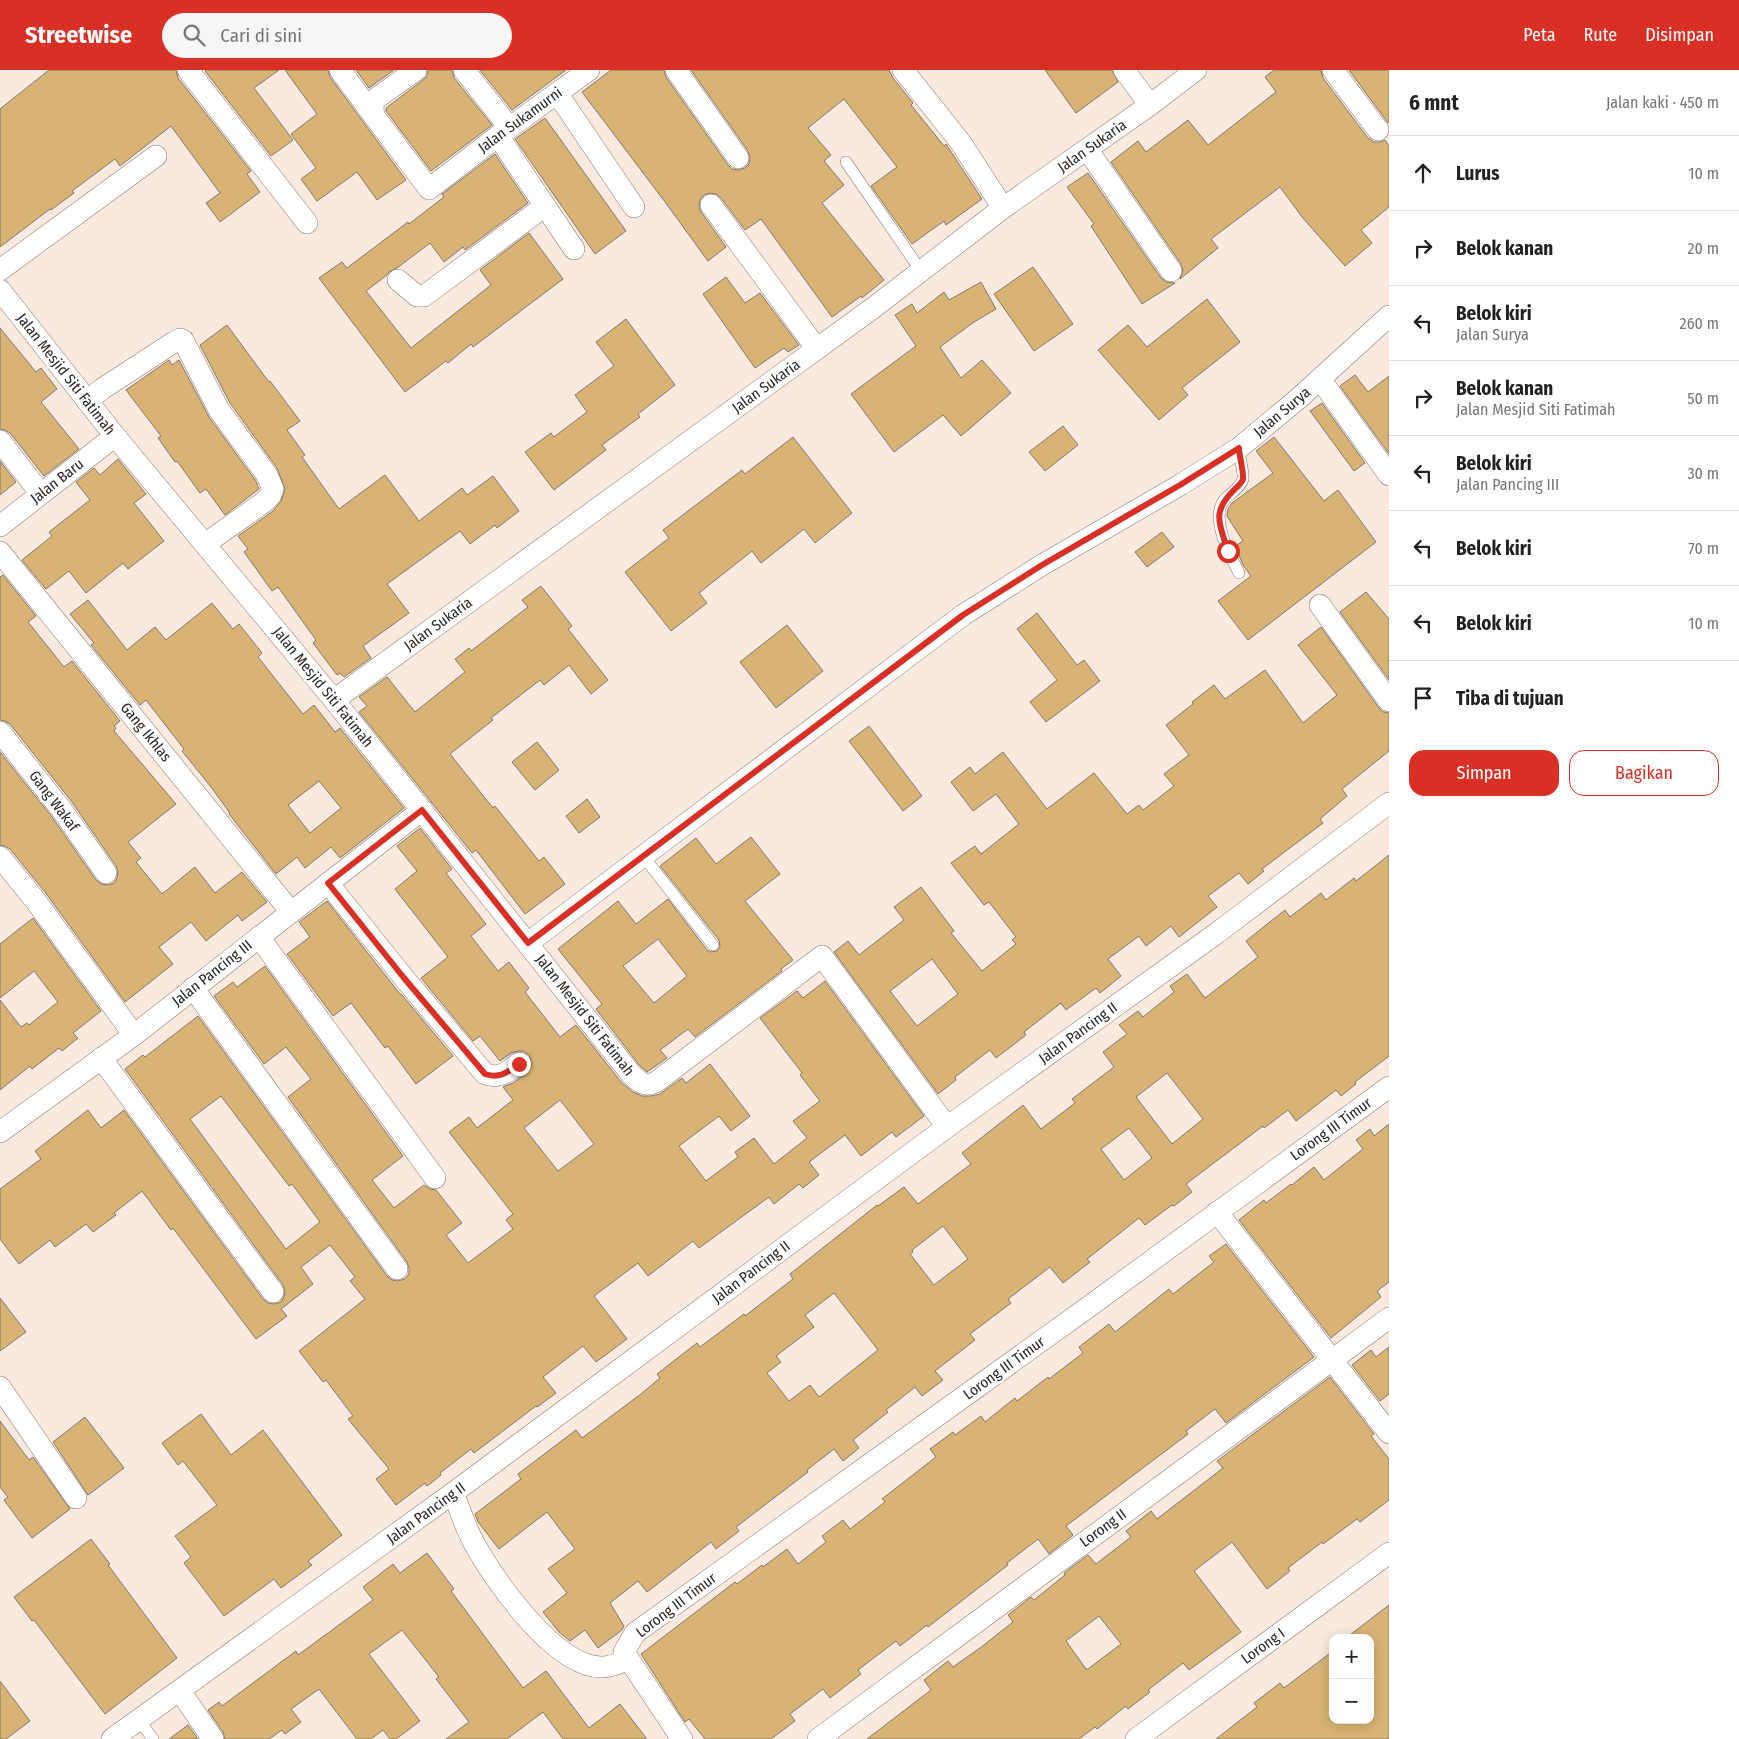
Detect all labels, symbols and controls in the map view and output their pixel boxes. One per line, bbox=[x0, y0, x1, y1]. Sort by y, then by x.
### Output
search box bbox=[162, 13, 512, 58]
text: Streetwise bbox=[25, 21, 132, 49]
icon: search bbox=[180, 21, 208, 49]
text: Cari di sini bbox=[220, 24, 302, 47]
text: Peta bbox=[1523, 24, 1555, 46]
text: Rute bbox=[1583, 24, 1617, 46]
text: Disimpan bbox=[1645, 24, 1714, 46]
street label: Jalan Sukamurni bbox=[474, 83, 566, 157]
text: 6 mnt bbox=[1409, 90, 1459, 116]
text: Jalan kaki · 450 m bbox=[1606, 93, 1719, 112]
street label: Jalan Sukaria bbox=[1054, 116, 1130, 176]
icon: ahead bbox=[1409, 159, 1437, 187]
text: Lurus bbox=[1456, 162, 1500, 185]
text: 10 m bbox=[1688, 164, 1719, 183]
icon: right bbox=[1409, 234, 1437, 262]
text: Belok kanan bbox=[1456, 237, 1553, 260]
text: 20 m bbox=[1688, 239, 1719, 258]
text: Belok kiri bbox=[1456, 302, 1532, 325]
icon: left bbox=[1409, 309, 1437, 337]
street label: Jalan Mesjid Siti Fatimah bbox=[13, 310, 119, 438]
text: 260 m bbox=[1680, 314, 1719, 333]
text: Jalan Surya bbox=[1456, 325, 1529, 344]
street label: Jalan Sukaria bbox=[728, 355, 804, 417]
text: Belok kanan bbox=[1456, 377, 1553, 400]
street label: Jalan Surya bbox=[1250, 383, 1314, 441]
icon: right bbox=[1409, 384, 1437, 412]
text: 50 m bbox=[1687, 389, 1719, 408]
text: Jalan Mesjid Siti Fatimah bbox=[1456, 400, 1615, 419]
text: Belok kiri bbox=[1456, 452, 1532, 475]
street label: Jalan Baru bbox=[27, 455, 87, 507]
icon: left bbox=[1409, 459, 1437, 487]
text: 30 m bbox=[1687, 464, 1719, 483]
text: Jalan Pancing III bbox=[1456, 475, 1559, 494]
icon: left bbox=[1409, 534, 1437, 562]
text: Belok kiri bbox=[1456, 537, 1532, 560]
text: 70 m bbox=[1688, 539, 1719, 558]
route start bbox=[1217, 540, 1240, 563]
street label: Jalan Sukaria bbox=[400, 593, 476, 655]
icon: left bbox=[1409, 609, 1437, 637]
text: Belok kiri bbox=[1456, 612, 1532, 635]
text: 10 m bbox=[1688, 614, 1719, 633]
street label: Jalan Mesjid Siti Fatimah bbox=[269, 623, 377, 751]
icon: arrive bbox=[1409, 684, 1437, 712]
text: Tiba di tujuan bbox=[1456, 687, 1564, 710]
street label: Gang Ikhlas bbox=[117, 699, 175, 765]
button: Simpan bbox=[1409, 750, 1559, 796]
button: Bagikan bbox=[1569, 750, 1719, 796]
street label: Gang Wakaf bbox=[25, 767, 83, 836]
street label: Jalan Pancing III bbox=[168, 936, 256, 1010]
street label: Jalan Mesjid Siti Fatimah bbox=[532, 951, 638, 1079]
street label: Jalan Pancing II bbox=[1035, 998, 1121, 1068]
route end bbox=[508, 1053, 531, 1076]
street label: Lorong III Timur bbox=[1287, 1093, 1376, 1165]
street label: Jalan Pancing II bbox=[709, 1237, 793, 1307]
street label: Lorong III Timur bbox=[960, 1332, 1049, 1404]
street label: Jalan Pancing II bbox=[383, 1478, 469, 1548]
street label: Lorong II bbox=[1076, 1505, 1130, 1551]
street label: Lorong III Timur bbox=[632, 1568, 720, 1641]
street label: Lorong I bbox=[1238, 1624, 1288, 1668]
map controls bbox=[1329, 1634, 1374, 1724]
button: + bbox=[1329, 1634, 1374, 1679]
button: − bbox=[1329, 1679, 1374, 1724]

